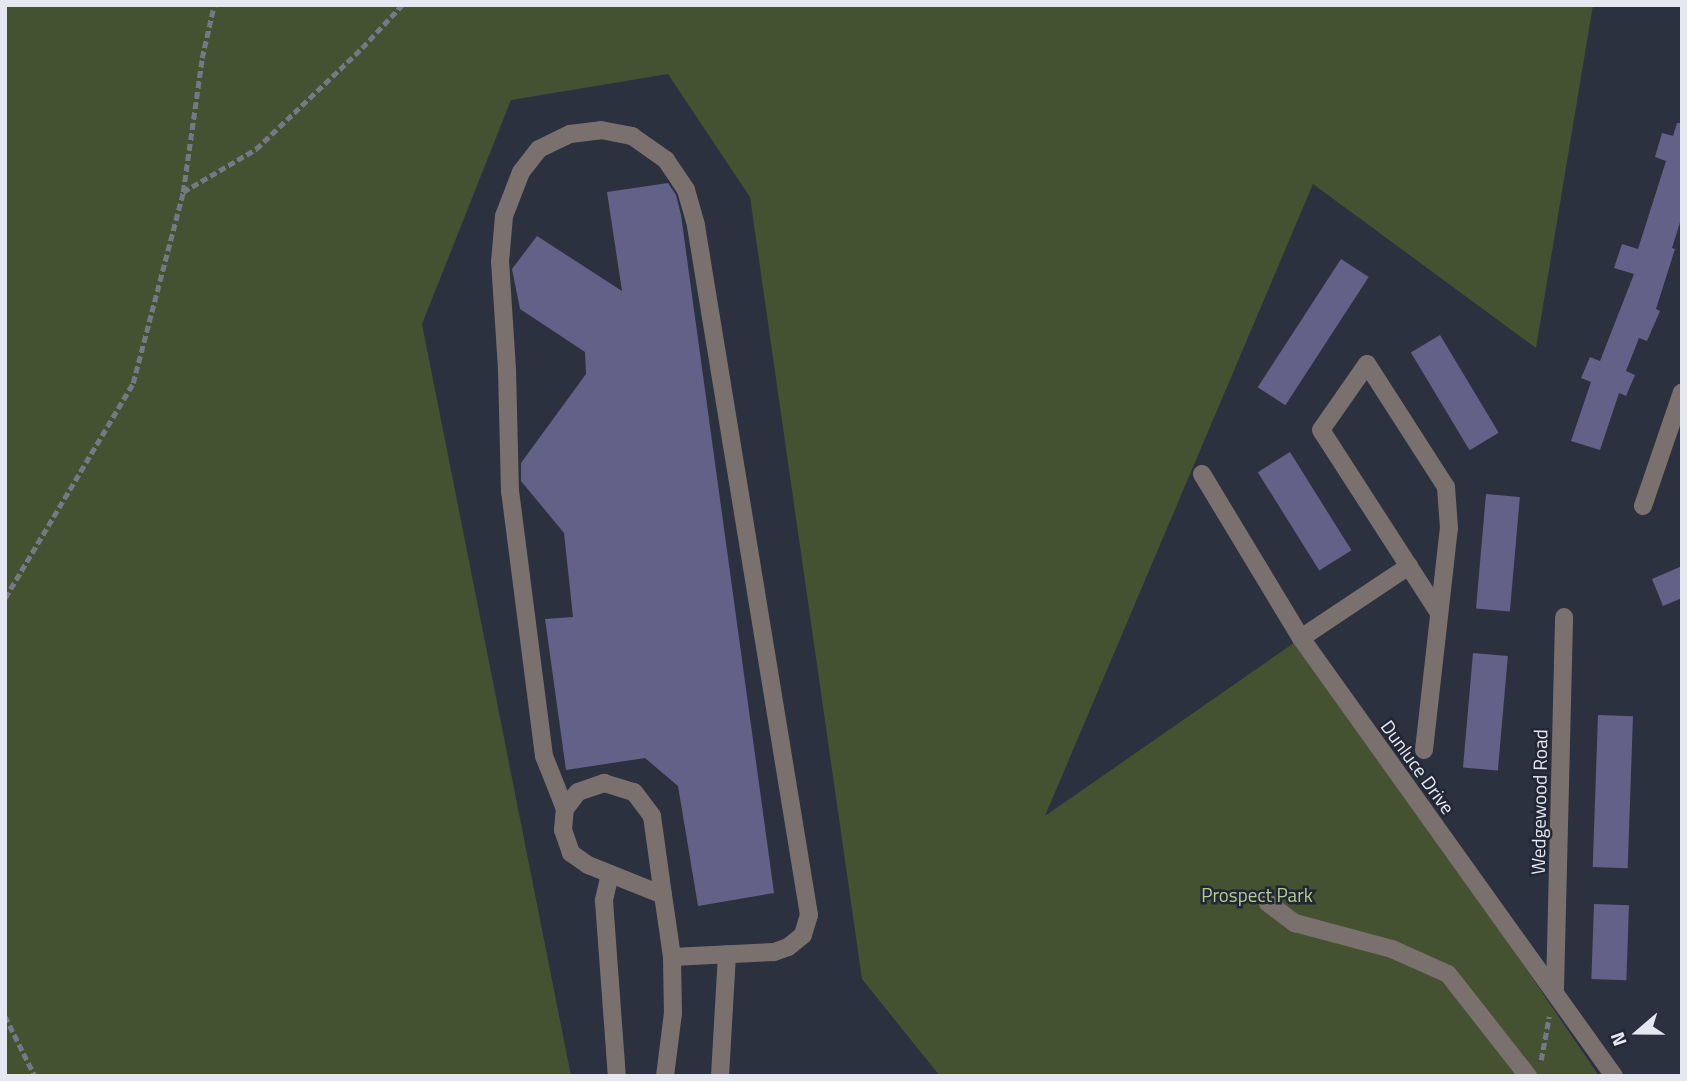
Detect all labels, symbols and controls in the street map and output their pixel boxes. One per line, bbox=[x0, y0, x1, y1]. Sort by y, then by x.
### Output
street label: Dunluce Drive bbox=[1376, 716, 1460, 818]
street label: Wedgewood Road bbox=[1526, 729, 1552, 875]
park label: Prospect Park bbox=[1201, 884, 1313, 906]
north arrow bbox=[1603, 997, 1673, 1067]
text: N bbox=[1602, 1028, 1634, 1051]

